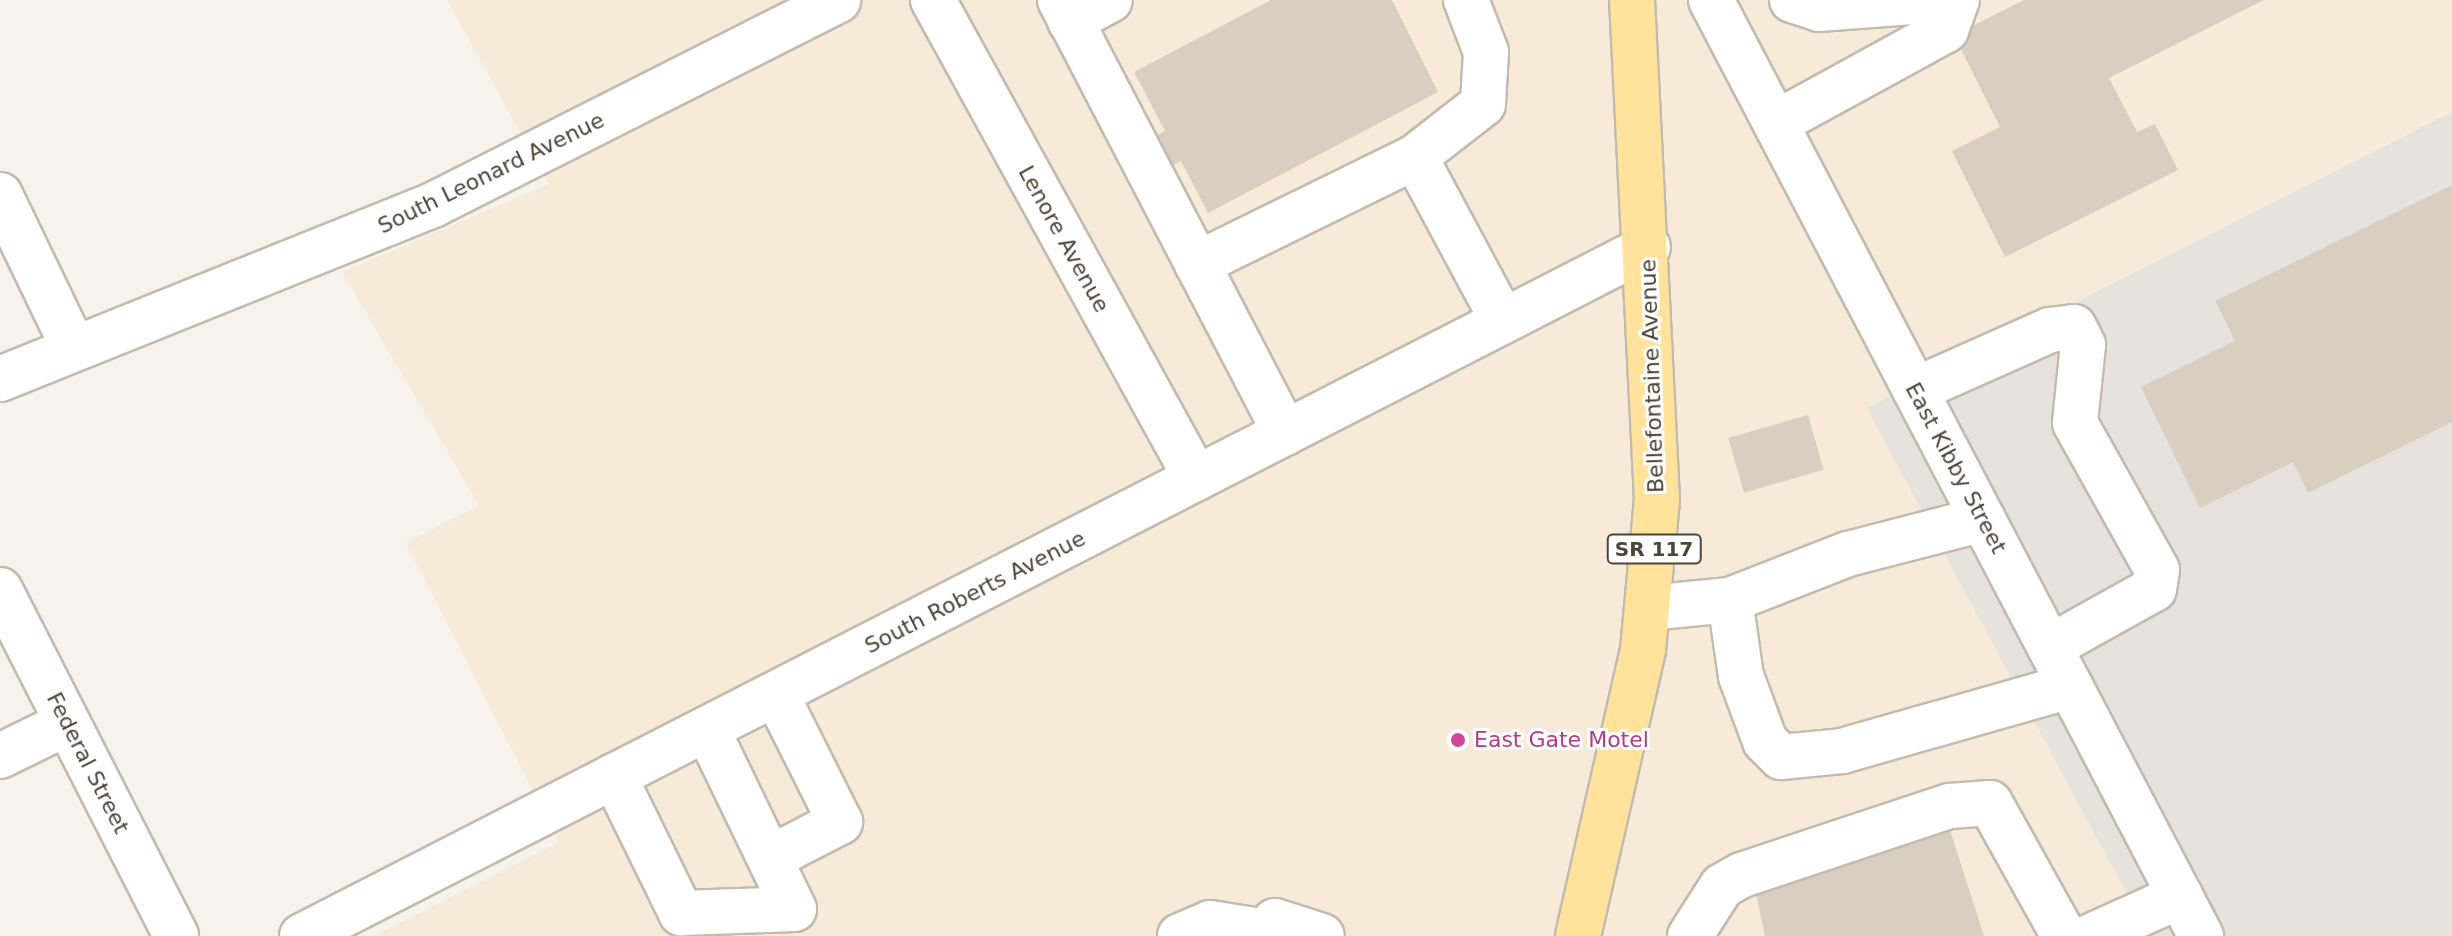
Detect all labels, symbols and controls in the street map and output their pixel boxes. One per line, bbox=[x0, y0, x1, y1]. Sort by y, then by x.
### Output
street label: South Leonard Avenue bbox=[374, 107, 608, 239]
street label: Lenore Avenue bbox=[1013, 161, 1115, 317]
street label: Bellefontaine Avenue bbox=[1635, 259, 1669, 493]
street label: East Kibby Street bbox=[1900, 378, 2012, 558]
street label: South Roberts Avenue bbox=[860, 525, 1090, 659]
road number: SR 117 bbox=[1606, 533, 1702, 565]
street label: Federal Street bbox=[41, 688, 135, 838]
place label: East Gate Motel bbox=[1474, 727, 1649, 753]
marker: East Gate Motel bbox=[1449, 731, 1467, 749]

